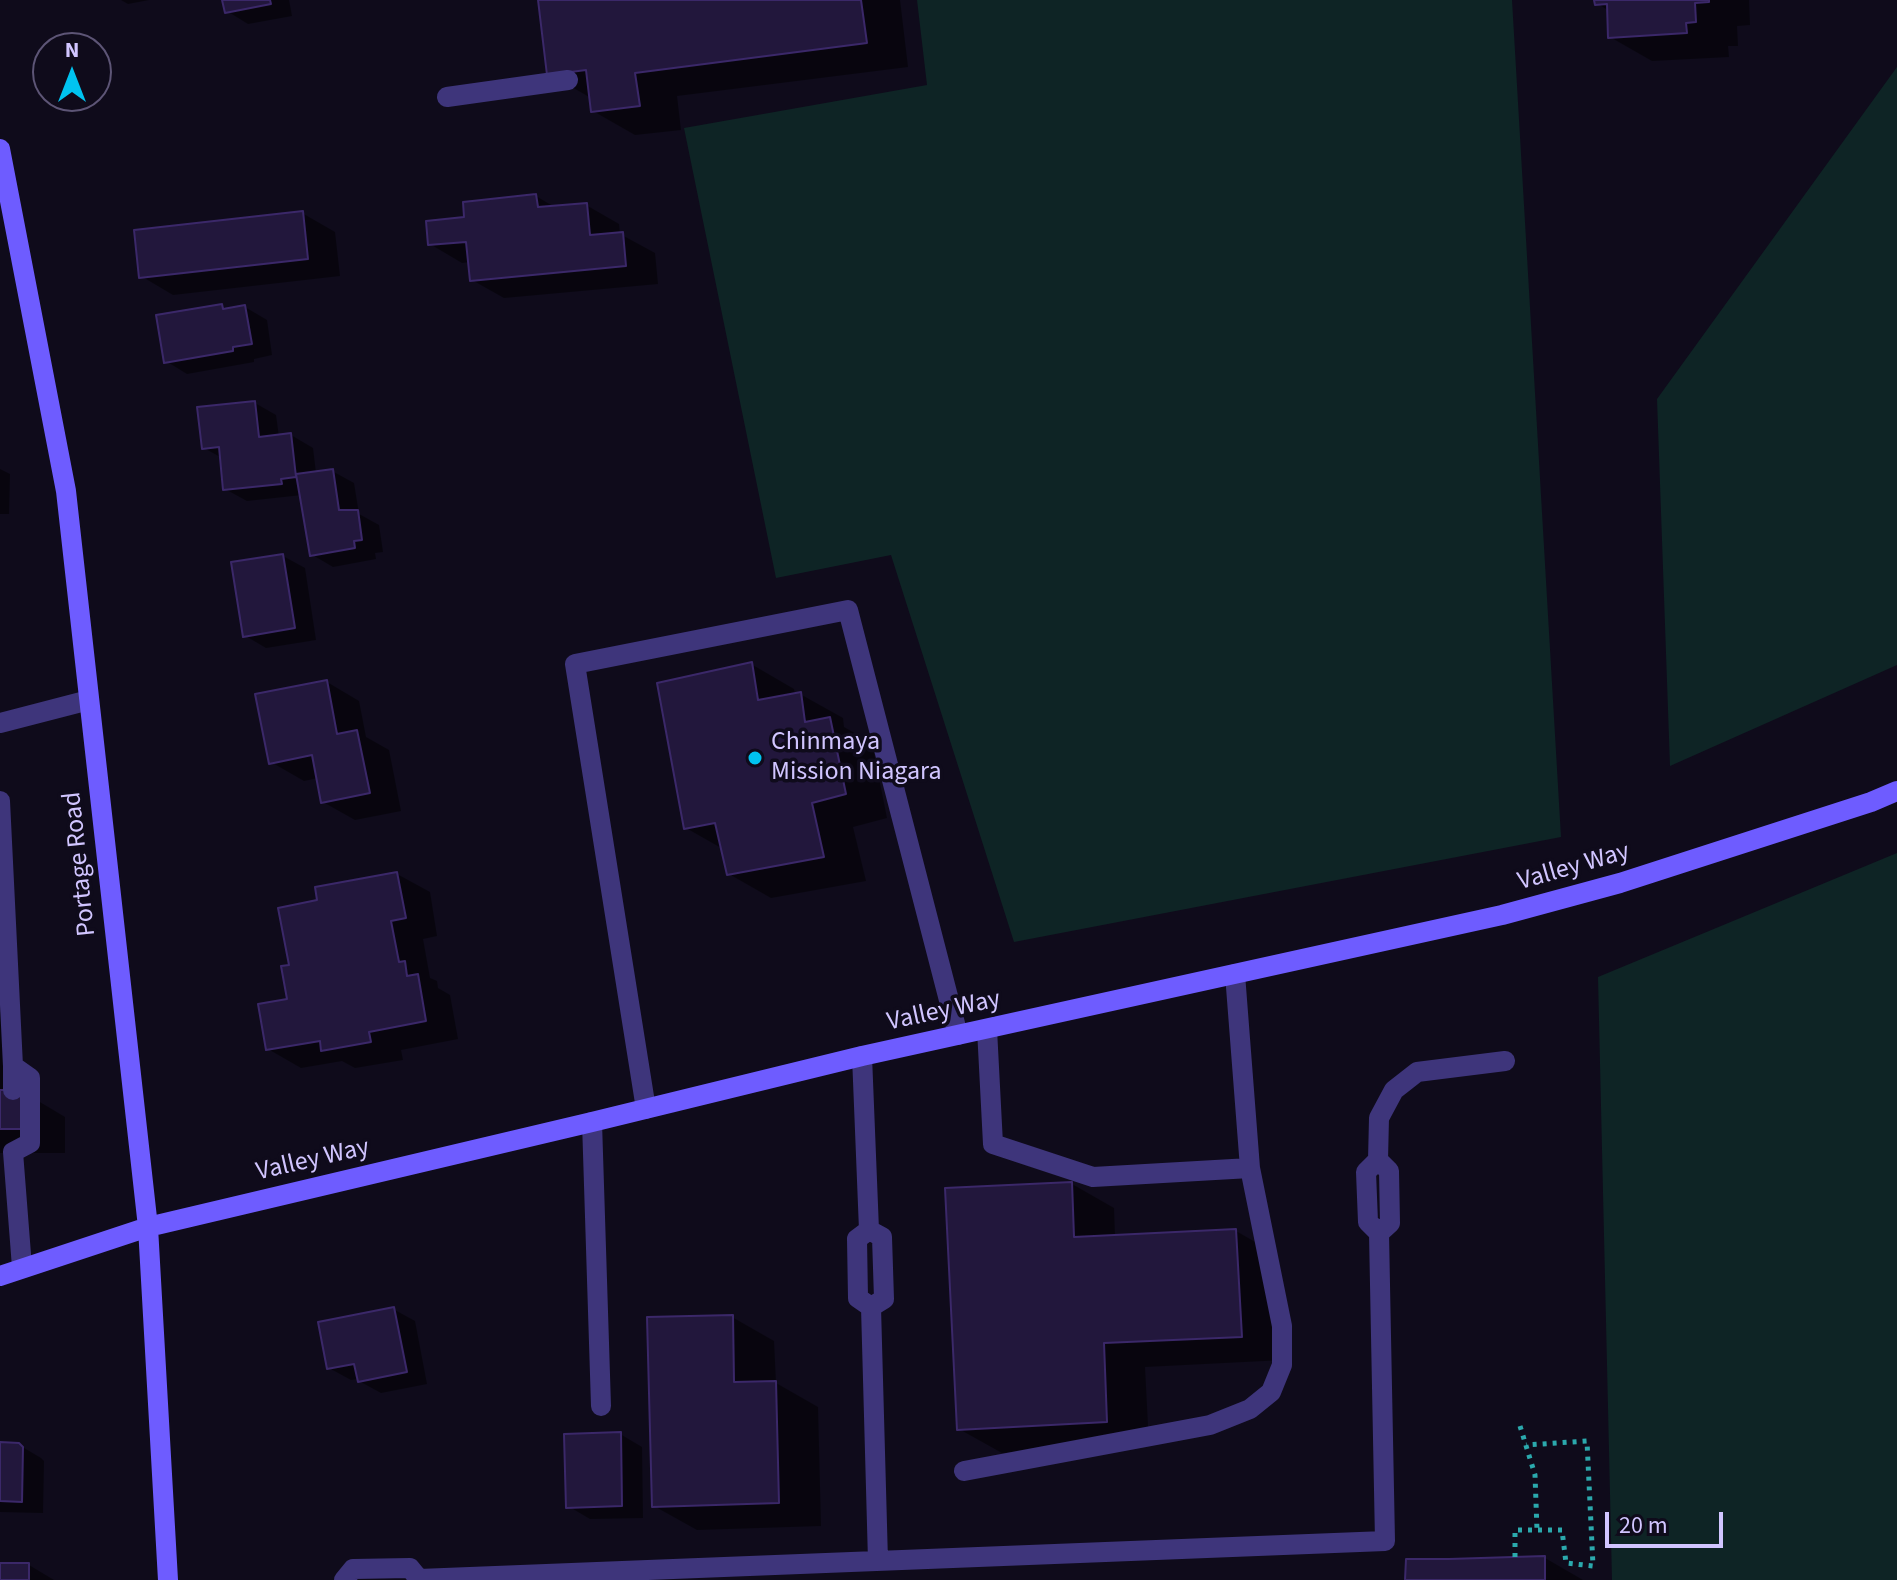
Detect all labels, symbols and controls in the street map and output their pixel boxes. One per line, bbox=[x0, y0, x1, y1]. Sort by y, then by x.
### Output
north arrow bbox=[32, 32, 112, 112]
text: N bbox=[65, 34, 79, 66]
place label: Chinmaya Mission Niagara bbox=[771, 727, 942, 788]
marker: Chinmaya Mission Niagara bbox=[746, 749, 764, 767]
street label: Portage Road bbox=[58, 790, 104, 938]
street label: Valley Way bbox=[1515, 837, 1633, 899]
street label: Valley Way bbox=[885, 985, 1003, 1039]
street label: Valley Way bbox=[254, 1133, 372, 1189]
scale bar bbox=[1609, 1496, 1727, 1546]
text: 20 m bbox=[1619, 1508, 1668, 1543]

